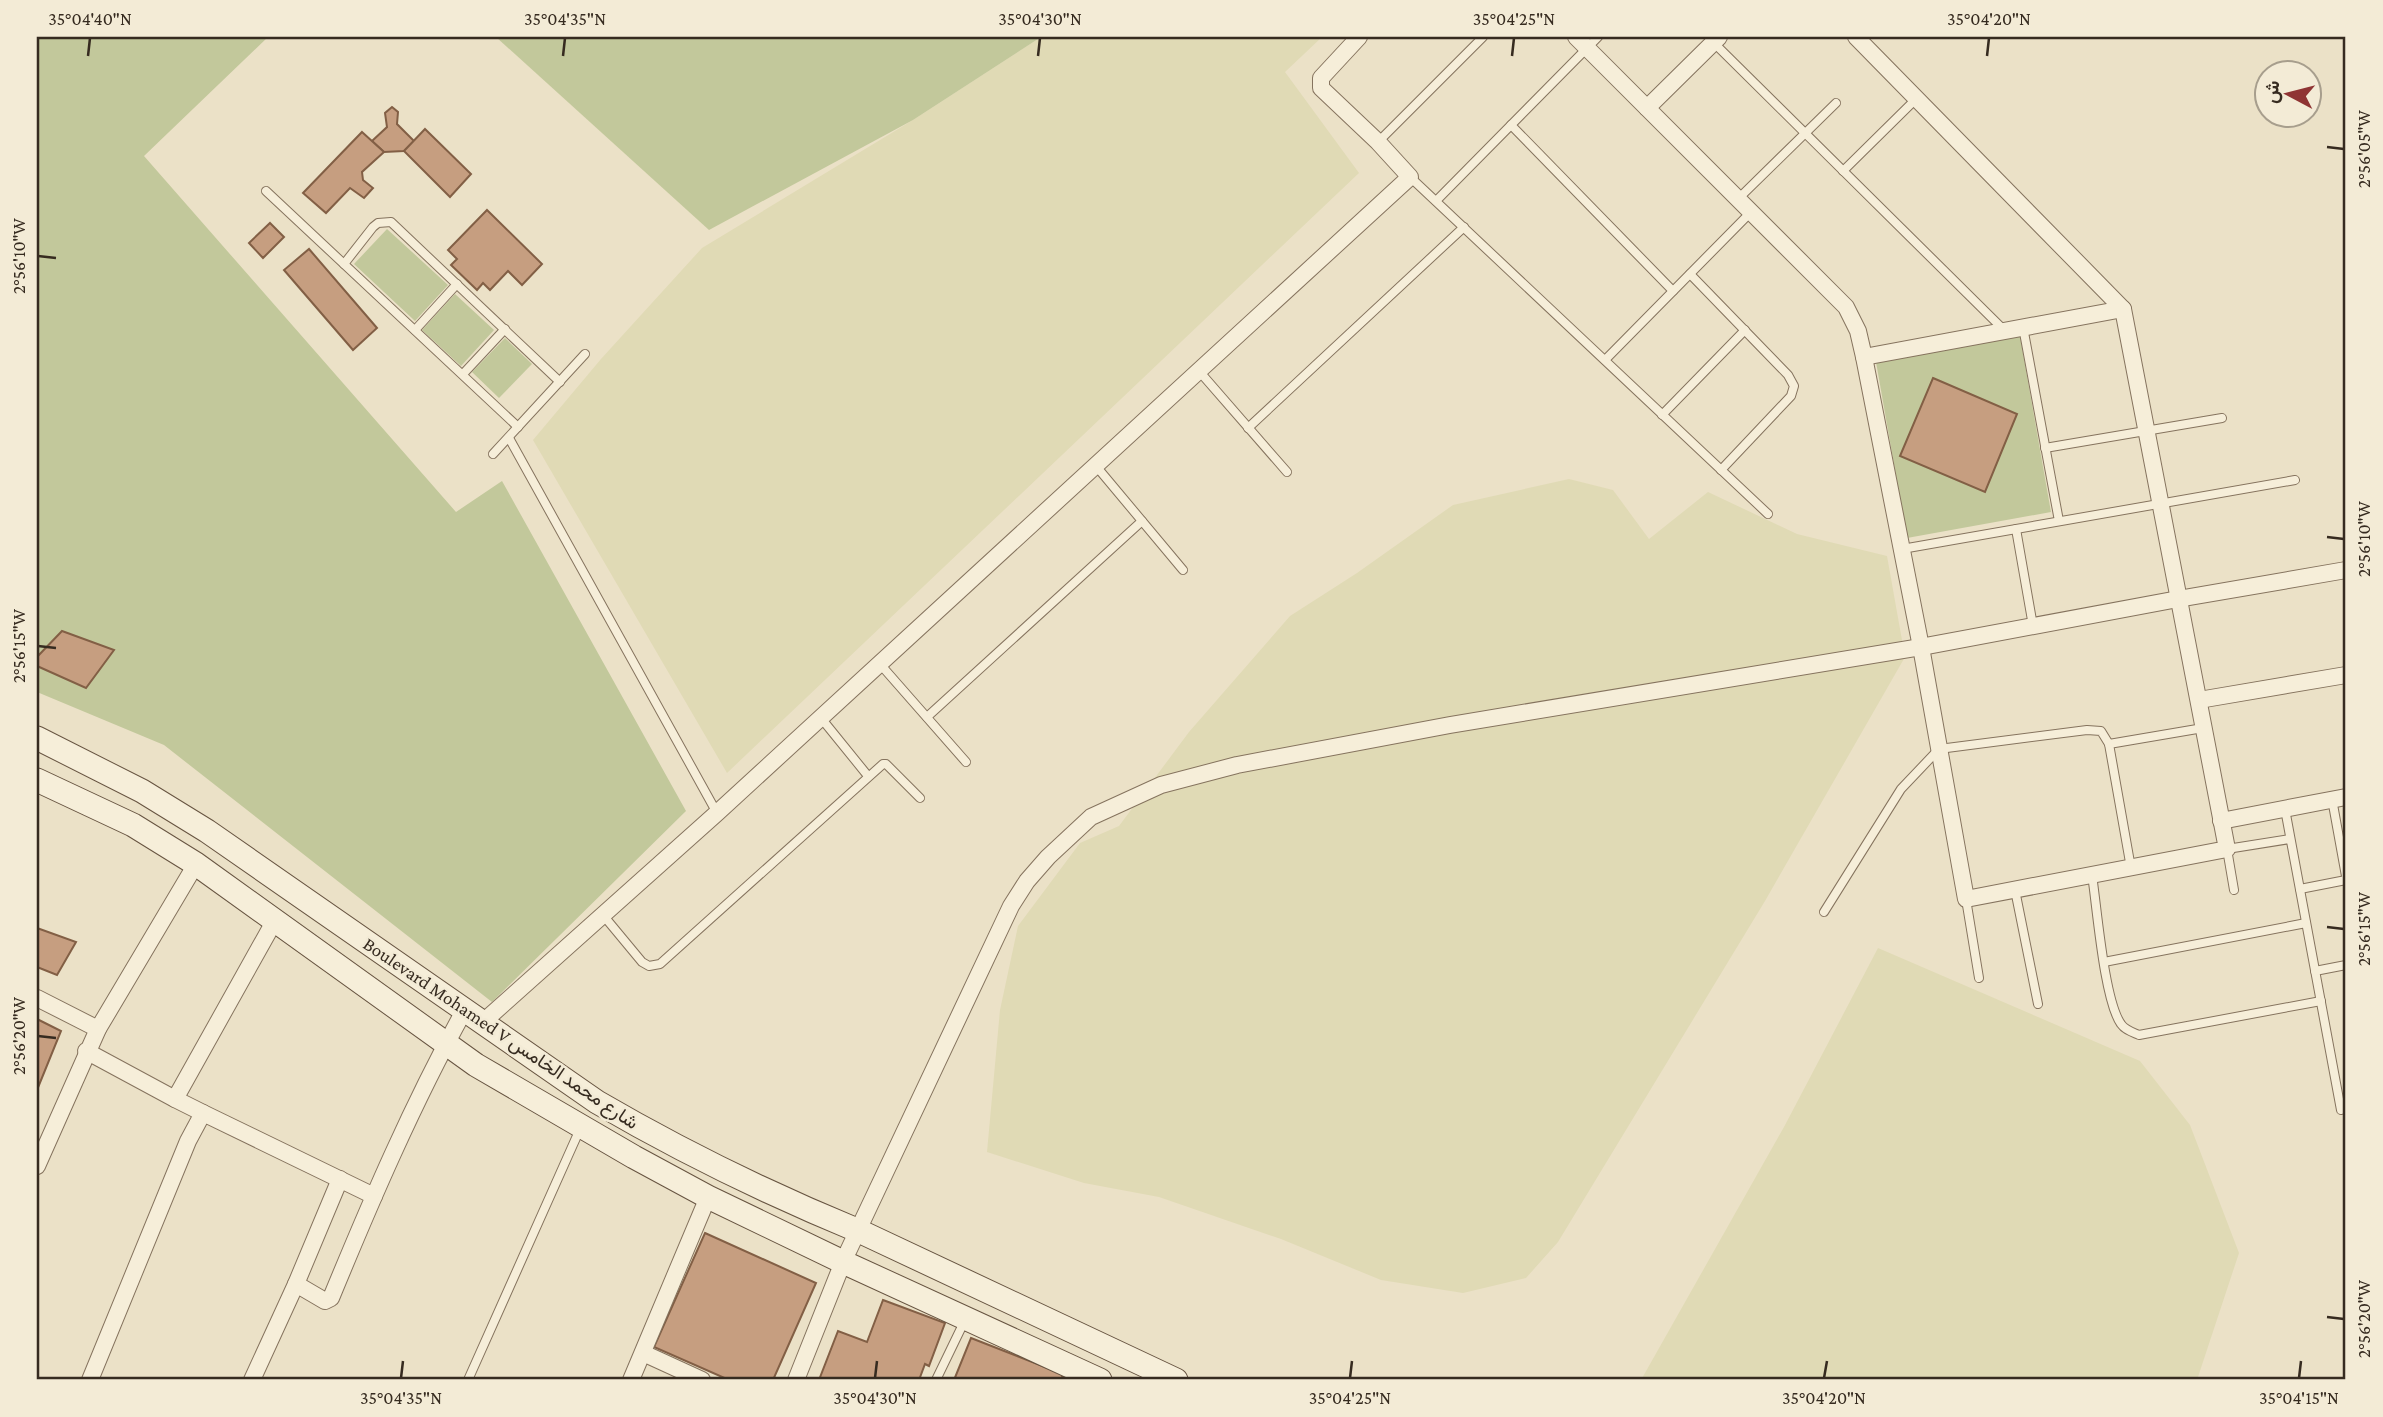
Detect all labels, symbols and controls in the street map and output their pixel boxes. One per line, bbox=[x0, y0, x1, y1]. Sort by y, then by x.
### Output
text: 35°04'40"N bbox=[48, 9, 132, 29]
text: 35°04'35"N bbox=[524, 9, 606, 29]
text: 35°04'30"N bbox=[998, 9, 1082, 29]
text: 35°04'25"N bbox=[1473, 9, 1555, 29]
text: 35°04'20"N bbox=[1947, 9, 2031, 29]
north arrow bbox=[2254, 60, 2324, 130]
text: ش bbox=[2260, 79, 2284, 105]
text: 2°56'05"W bbox=[2354, 110, 2374, 188]
text: 2°56'10"W bbox=[9, 218, 29, 294]
text: 2°56'10"W bbox=[2354, 501, 2374, 577]
text: 2°56'15"W bbox=[9, 608, 29, 683]
text: 2°56'15"W bbox=[2354, 891, 2374, 966]
street label: Boulevard Mohamed V شارع محمد الخامس bbox=[358, 933, 643, 1135]
text: 2°56'20"W bbox=[9, 996, 29, 1075]
text: 2°56'20"W bbox=[2354, 1279, 2374, 1358]
text: 35°04'35"N bbox=[360, 1388, 442, 1408]
text: 35°04'30"N bbox=[833, 1388, 917, 1408]
text: 35°04'25"N bbox=[1309, 1388, 1391, 1408]
text: 35°04'20"N bbox=[1782, 1388, 1866, 1408]
text: 35°04'15"N bbox=[2259, 1388, 2339, 1408]

